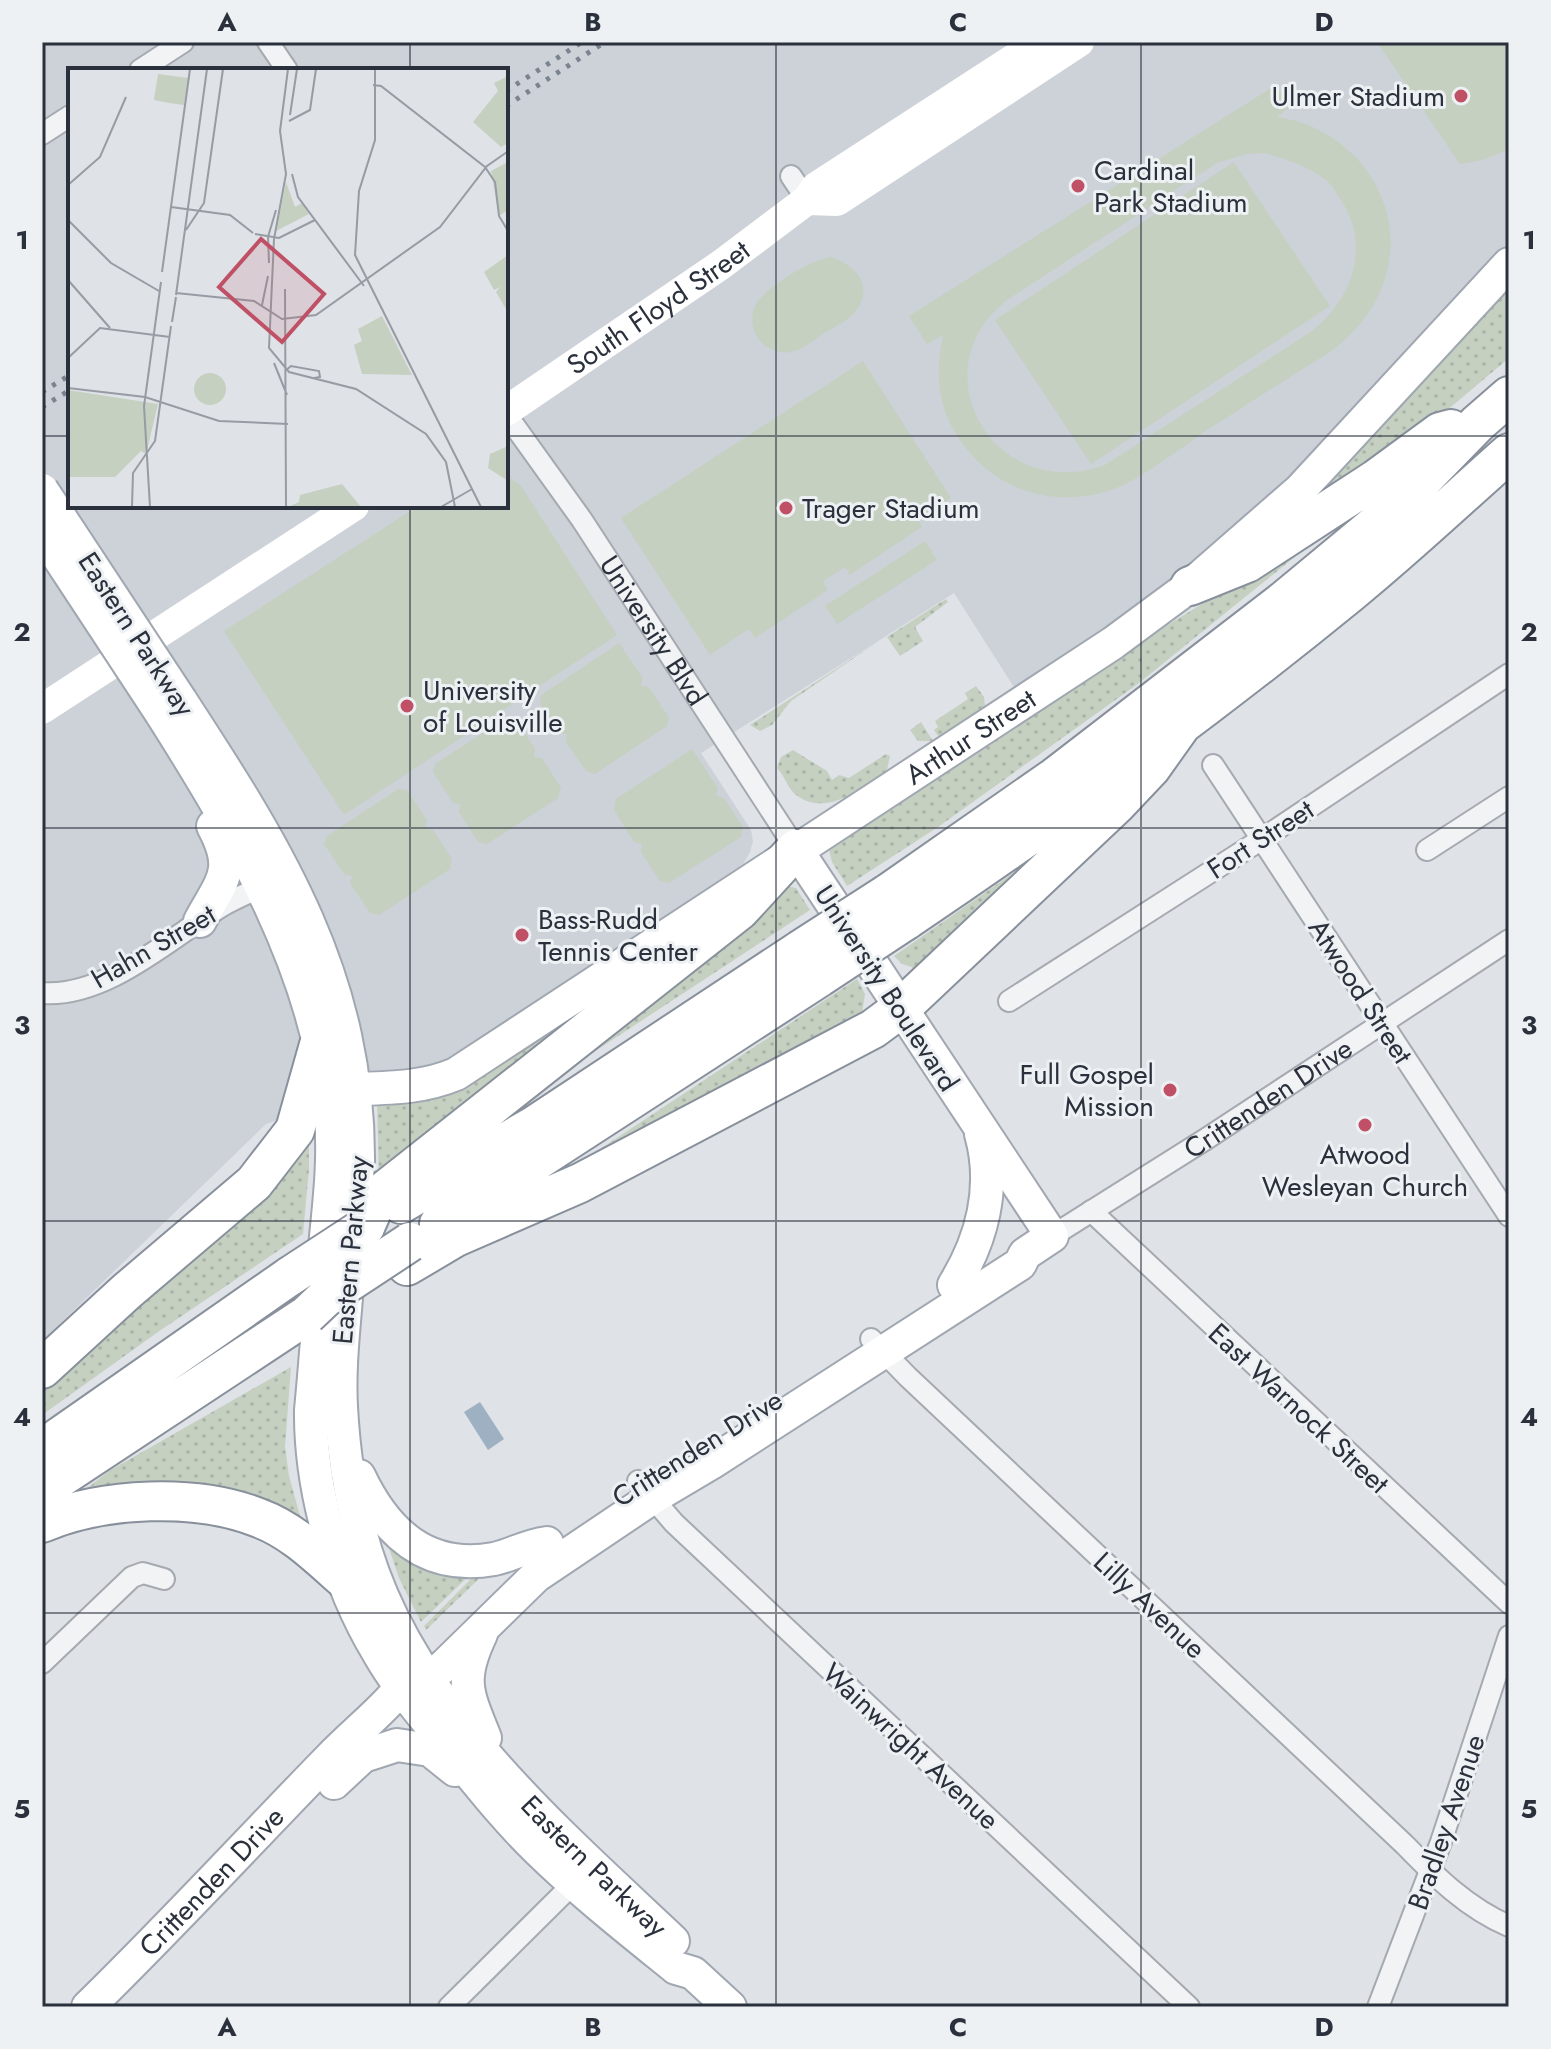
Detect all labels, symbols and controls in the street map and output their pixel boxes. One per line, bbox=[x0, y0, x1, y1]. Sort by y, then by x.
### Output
text: A bbox=[216, 3, 237, 41]
text: B bbox=[584, 3, 602, 41]
text: C bbox=[949, 3, 967, 41]
text: D bbox=[1314, 3, 1334, 41]
inset map bbox=[68, 68, 508, 508]
place label: Ulmer Stadium bbox=[1271, 76, 1445, 117]
marker: Ulmer Stadium bbox=[1452, 87, 1470, 105]
place label: Cardinal Park Stadium bbox=[1094, 150, 1248, 223]
marker: Cardinal Park Stadium bbox=[1069, 177, 1087, 195]
text: 1 bbox=[15, 221, 29, 259]
text: 1 bbox=[1522, 221, 1536, 259]
street label: South Floyd Street bbox=[558, 230, 759, 385]
place label: Trager Stadium bbox=[802, 488, 980, 529]
marker: Trager Stadium bbox=[777, 499, 795, 517]
street label: Eastern Parkway bbox=[68, 544, 206, 725]
street label: University Blvd bbox=[589, 547, 717, 714]
text: 2 bbox=[13, 613, 31, 651]
text: 2 bbox=[1520, 613, 1538, 651]
place label: University of Louisville bbox=[423, 670, 563, 743]
street label: Arthur Street bbox=[897, 679, 1044, 795]
marker: University of Louisville bbox=[398, 697, 416, 715]
street label: Fort Street bbox=[1199, 789, 1322, 889]
street label: University Boulevard bbox=[804, 877, 969, 1100]
street label: Hahn Street bbox=[83, 894, 224, 999]
place label: Bass-Rudd Tennis Center bbox=[538, 899, 698, 972]
street label: Atwood Street bbox=[1298, 911, 1423, 1072]
marker: Bass-Rudd Tennis Center bbox=[513, 926, 531, 944]
text: 3 bbox=[14, 1006, 30, 1044]
text: 3 bbox=[1521, 1006, 1537, 1044]
street label: Crittenden Drive bbox=[1176, 1028, 1361, 1169]
place label: Full Gospel Mission bbox=[1019, 1054, 1154, 1127]
marker: Full Gospel Mission bbox=[1161, 1081, 1179, 1099]
marker: Atwood Wesleyan Church bbox=[1356, 1116, 1374, 1134]
place label: Atwood Wesleyan Church bbox=[1262, 1134, 1468, 1207]
street label: Eastern Parkway bbox=[322, 1153, 379, 1346]
street label: East Warnock Street bbox=[1199, 1314, 1398, 1503]
street label: Crittenden Drive bbox=[604, 1380, 791, 1517]
text: 4 bbox=[13, 1398, 31, 1436]
text: 4 bbox=[1520, 1398, 1538, 1436]
street label: Lilly Avenue bbox=[1084, 1542, 1215, 1668]
street label: Wainwright Avenue bbox=[813, 1653, 1008, 1840]
street label: Bradley Avenue bbox=[1397, 1729, 1496, 1915]
street label: Eastern Parkway bbox=[511, 1786, 677, 1947]
text: 5 bbox=[14, 1790, 30, 1828]
text: 5 bbox=[1521, 1790, 1537, 1828]
street label: Crittenden Drive bbox=[129, 1797, 294, 1966]
text: A bbox=[216, 2008, 237, 2046]
text: B bbox=[584, 2008, 602, 2046]
text: C bbox=[949, 2008, 967, 2046]
text: D bbox=[1314, 2008, 1334, 2046]

